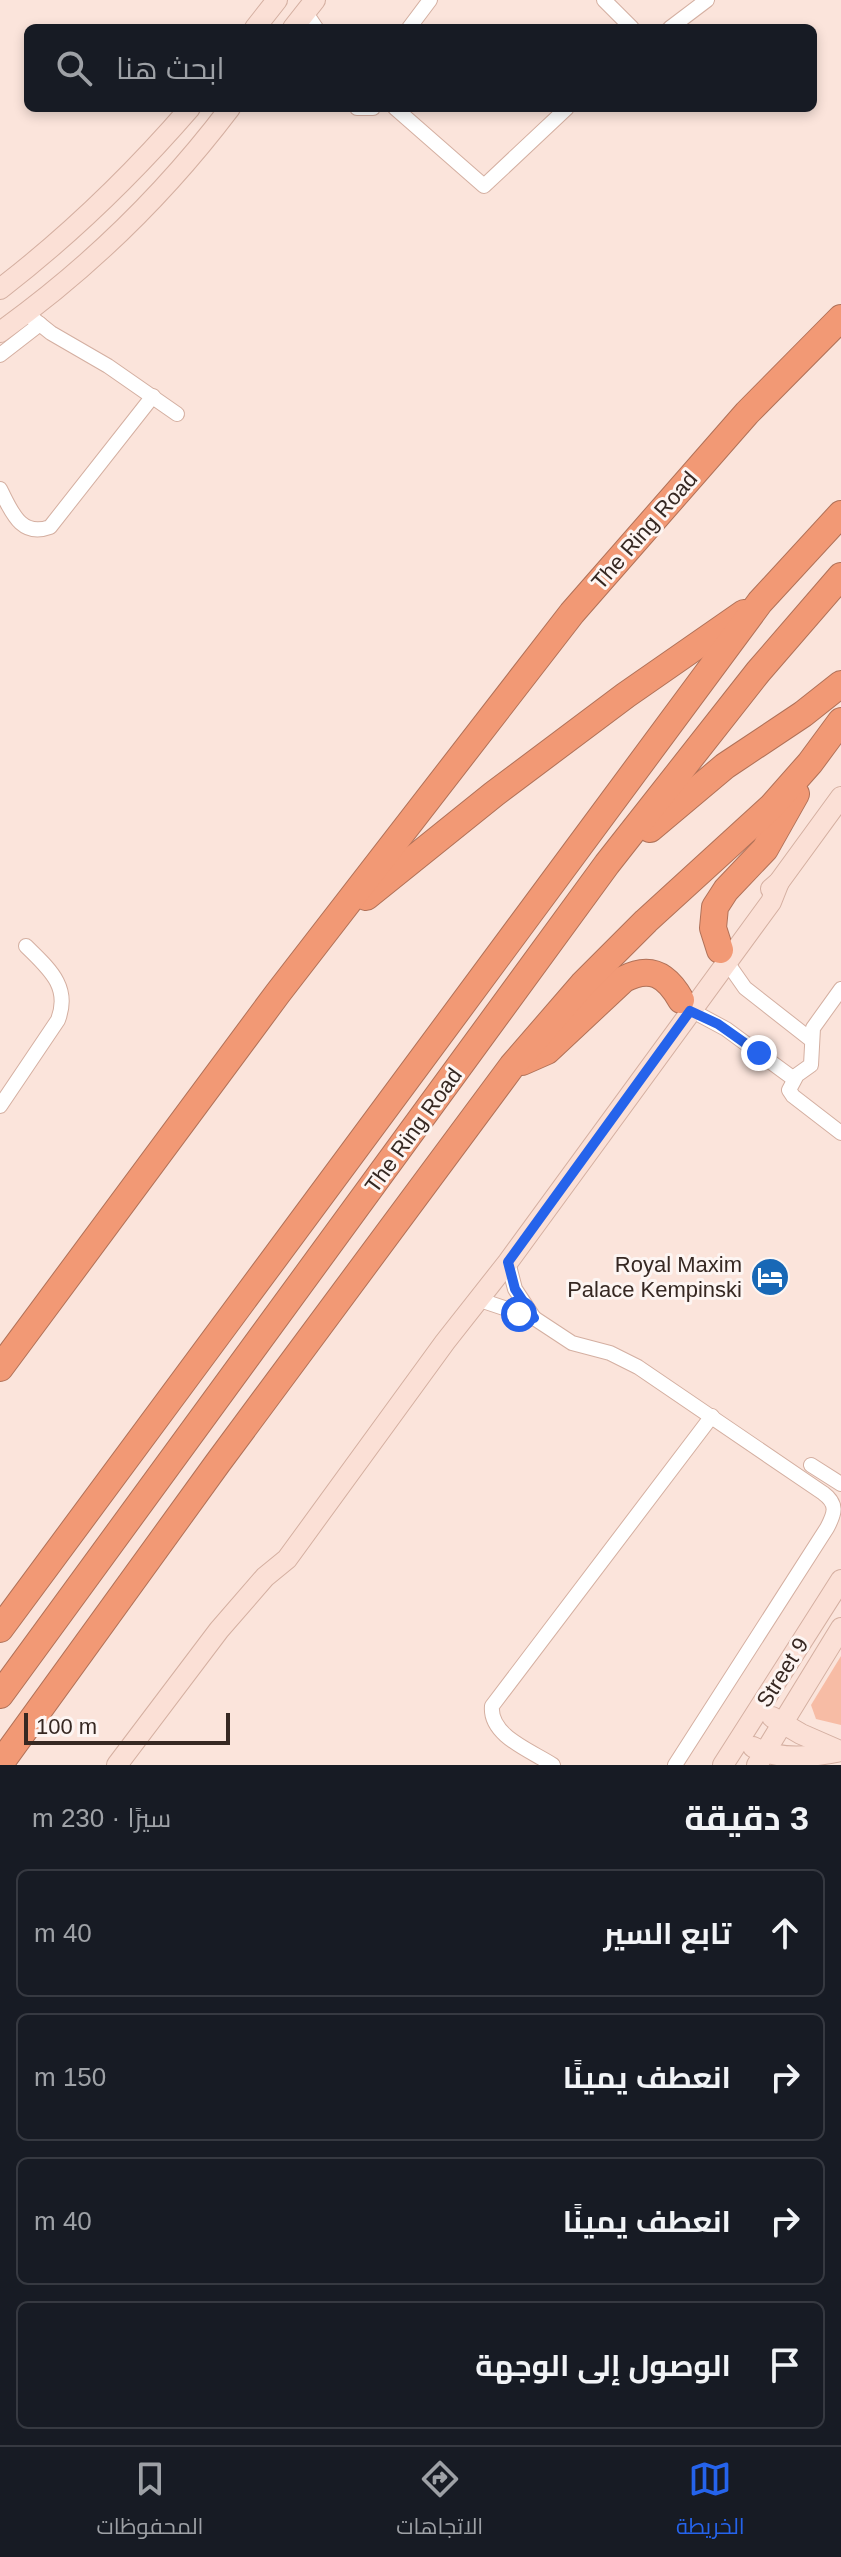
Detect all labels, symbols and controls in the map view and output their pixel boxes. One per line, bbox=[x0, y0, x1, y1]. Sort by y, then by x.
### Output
search box bbox=[24, 24, 817, 112]
icon: search bbox=[52, 46, 96, 90]
text: ابحث هنا bbox=[116, 52, 225, 85]
street label: The Ring Road bbox=[586, 466, 702, 594]
route end bbox=[741, 1035, 777, 1071]
street label: The Ring Road bbox=[360, 1063, 467, 1198]
place label: Royal Maxim Palace Kempinski bbox=[567, 1252, 742, 1302]
hotel icon: Royal Maxim Palace Kempinski bbox=[749, 1256, 791, 1298]
route start bbox=[501, 1296, 537, 1332]
street label: Street 9 bbox=[751, 1633, 813, 1712]
scale bar bbox=[24, 1709, 230, 1745]
text: 100 m bbox=[36, 1714, 97, 1739]
text: 3 دقيقة bbox=[685, 1799, 809, 1837]
text: سيرًا · 230 m bbox=[32, 1803, 171, 1833]
icon: ahead bbox=[763, 1911, 807, 1955]
text: تابع السير bbox=[603, 1917, 731, 1950]
text: 40 m bbox=[34, 1918, 92, 1948]
icon: right bbox=[763, 2055, 807, 2099]
text: انعطف يمينًا bbox=[563, 2061, 731, 2094]
text: 150 m bbox=[34, 2062, 106, 2092]
icon: right bbox=[763, 2199, 807, 2243]
text: انعطف يمينًا bbox=[563, 2205, 731, 2238]
text: 40 m bbox=[34, 2206, 92, 2236]
icon: arrive bbox=[763, 2343, 807, 2387]
text: الوصول إلى الوجهة bbox=[475, 2349, 731, 2382]
tab: المحفوظات bbox=[96, 2457, 203, 2547]
tab: الاتجاهات bbox=[396, 2457, 483, 2547]
tab: الخريطة bbox=[676, 2457, 745, 2547]

